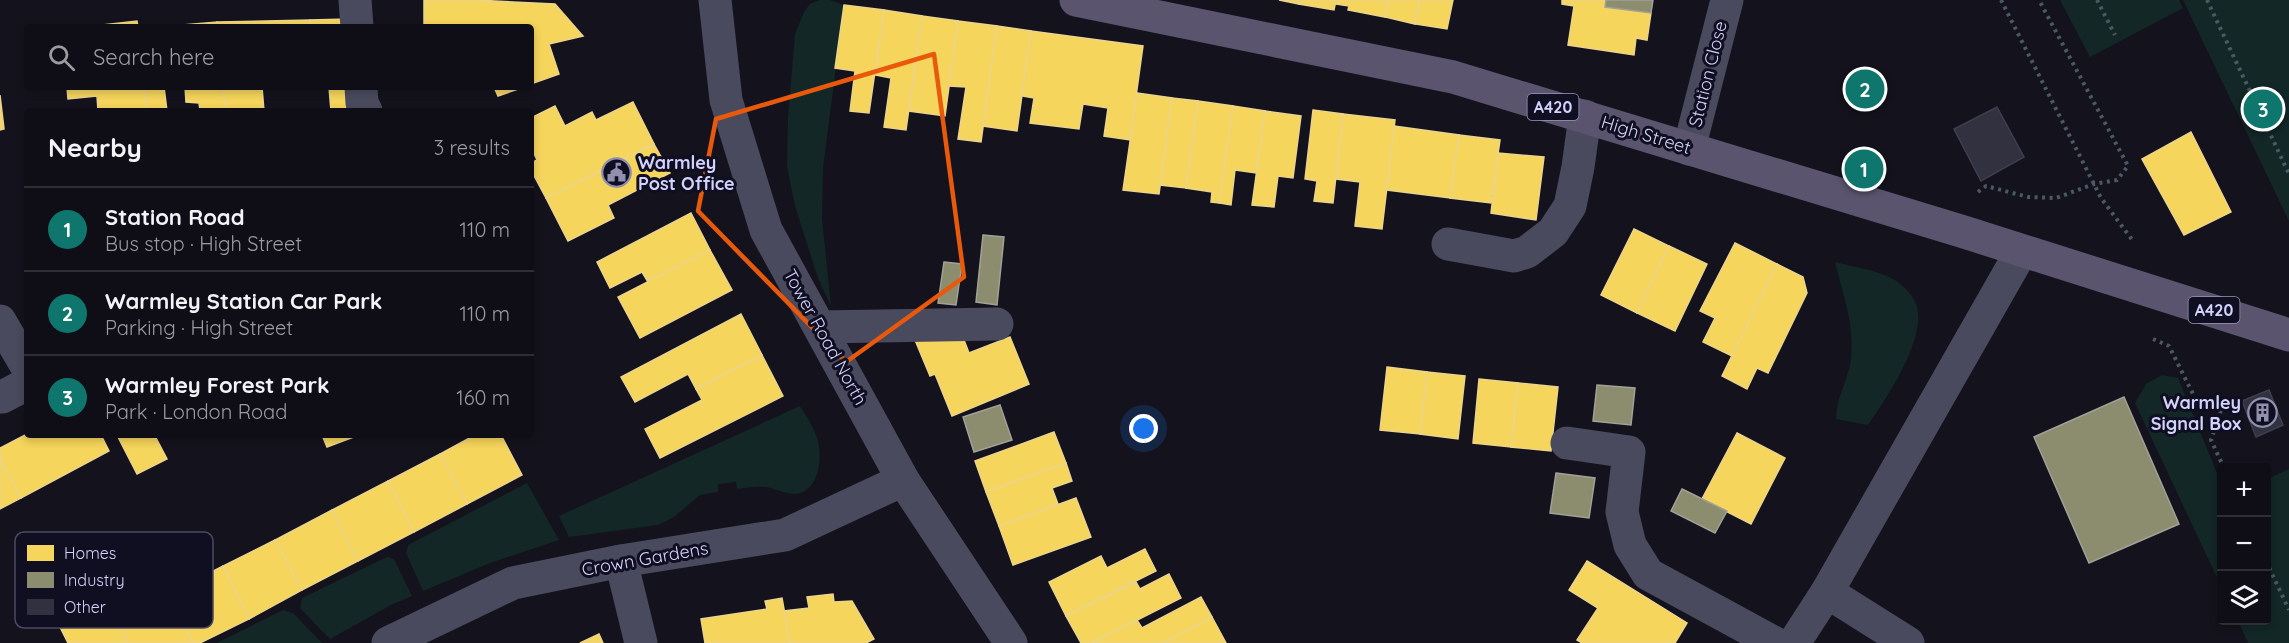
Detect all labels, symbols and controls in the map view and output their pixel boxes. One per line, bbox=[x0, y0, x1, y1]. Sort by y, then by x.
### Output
street label: Station Close bbox=[1683, 18, 1732, 129]
search box bbox=[24, 24, 534, 90]
icon: search bbox=[45, 41, 78, 74]
text: Search here bbox=[93, 43, 214, 71]
pin: 2 bbox=[1846, 66, 1884, 112]
pin: 3 bbox=[2244, 86, 2282, 132]
road number: A420 bbox=[1528, 94, 1578, 120]
street label: High Street bbox=[1599, 110, 1694, 159]
text: Nearby bbox=[48, 131, 142, 164]
text: 3 results bbox=[434, 135, 510, 160]
pin: 1 bbox=[1844, 146, 1884, 192]
place label: Warmley Post Office bbox=[638, 151, 735, 195]
public building icon: Warmley Post Office bbox=[601, 157, 633, 189]
text: Station Road bbox=[105, 203, 245, 231]
text: 1 bbox=[64, 217, 71, 242]
text: 110 m bbox=[460, 217, 510, 242]
text: Bus stop · High Street bbox=[105, 231, 302, 256]
street label: Tower Road North bbox=[779, 265, 872, 409]
text: Warmley Station Car Park bbox=[105, 287, 382, 315]
road number: A420 bbox=[2188, 297, 2240, 323]
text: 2 bbox=[62, 301, 73, 326]
text: 110 m bbox=[460, 301, 510, 326]
text: Parking · High Street bbox=[105, 315, 293, 340]
text: Warmley Forest Park bbox=[105, 371, 329, 399]
text: 3 bbox=[62, 385, 73, 410]
text: 160 m bbox=[456, 385, 510, 410]
place label: Warmley Signal Box bbox=[2151, 391, 2241, 435]
building icon: Warmley Signal Box bbox=[2246, 397, 2278, 429]
text: Park · London Road bbox=[105, 399, 287, 424]
your location bbox=[1129, 414, 1158, 443]
map controls bbox=[2217, 463, 2271, 625]
button: + bbox=[2217, 463, 2271, 517]
button: − bbox=[2217, 517, 2271, 571]
legend bbox=[15, 532, 213, 628]
street label: Crown Gardens bbox=[580, 536, 710, 581]
text: Homes bbox=[64, 543, 116, 563]
text: Industry bbox=[64, 570, 124, 590]
button: layers bbox=[2217, 571, 2271, 625]
text: Other bbox=[64, 597, 106, 617]

